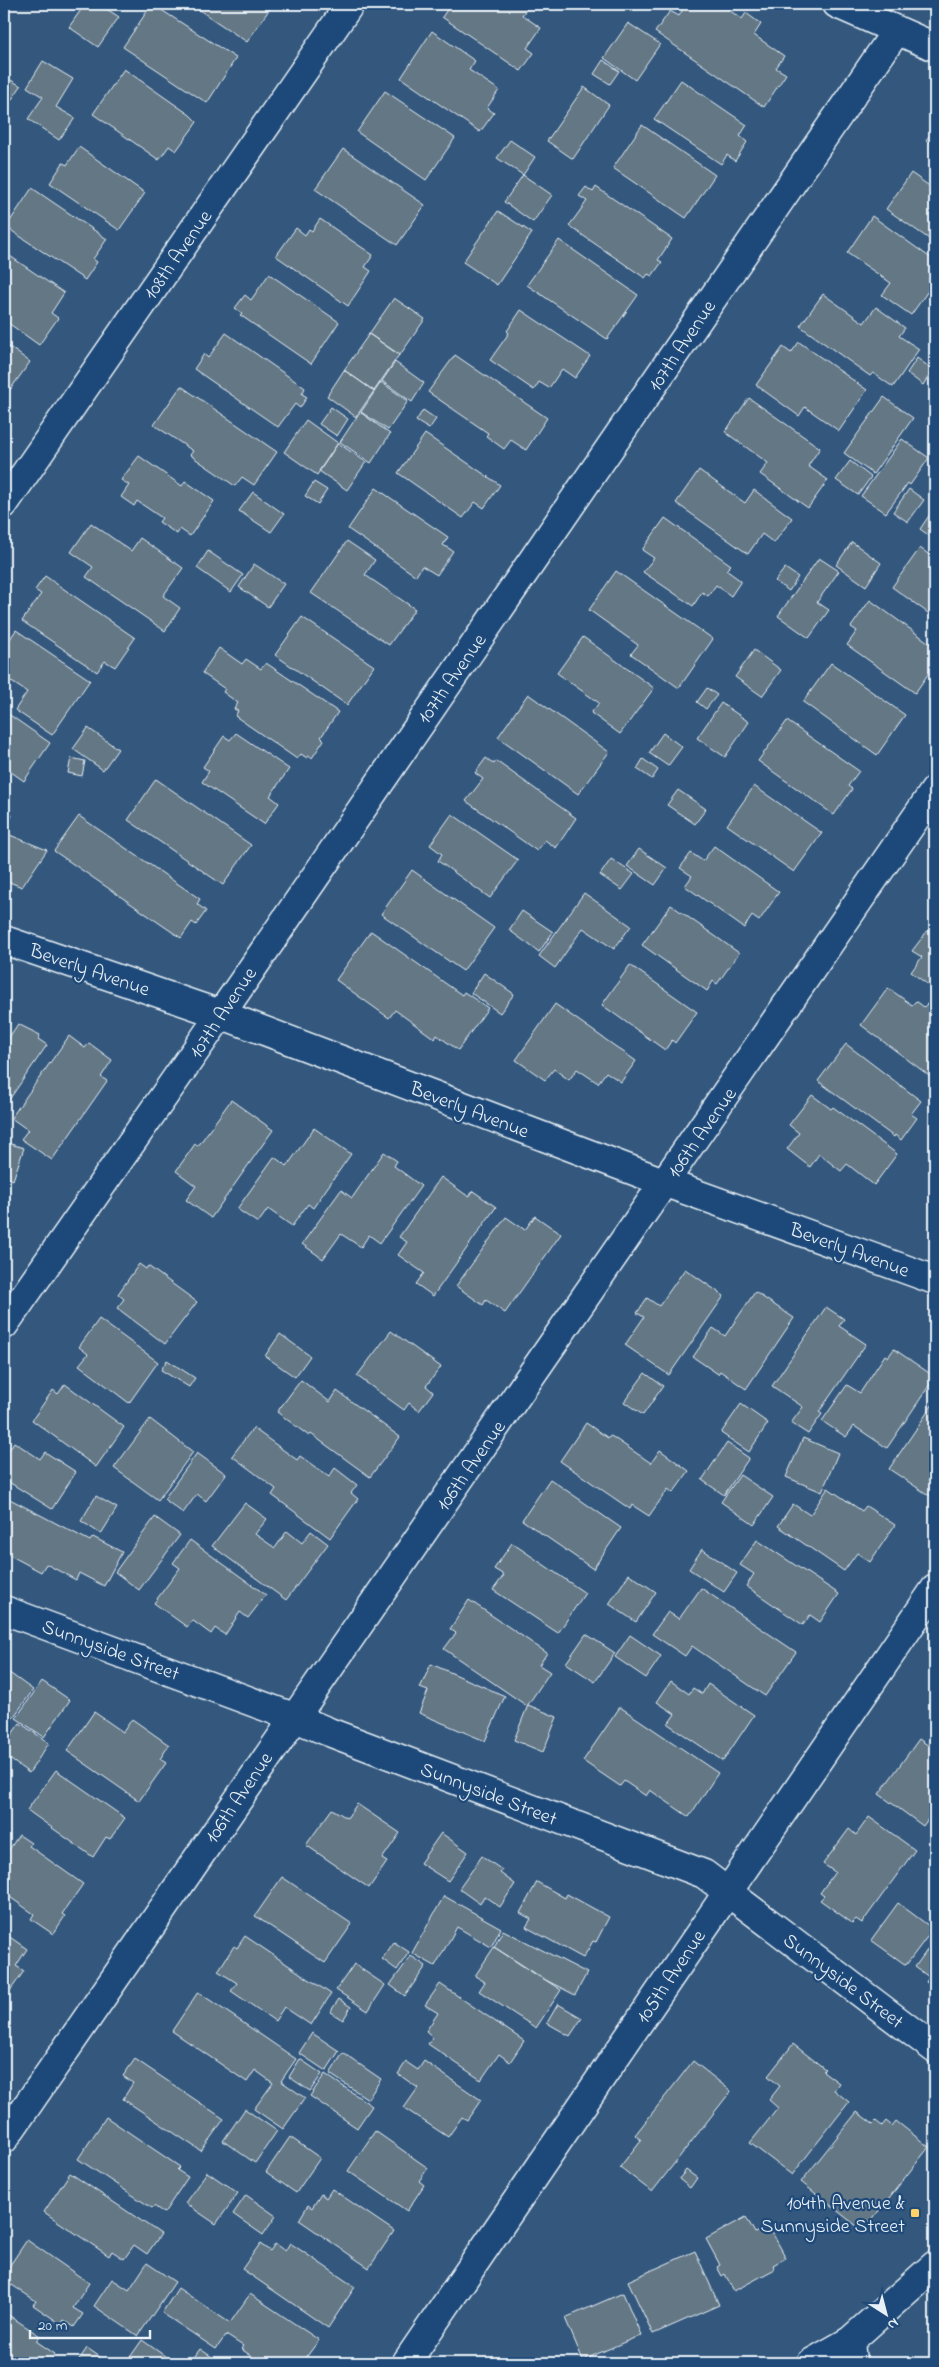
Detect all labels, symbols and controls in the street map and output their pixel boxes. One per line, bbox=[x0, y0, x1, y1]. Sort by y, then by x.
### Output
street label: 108th Avenue bbox=[137, 205, 221, 306]
street label: 107th Avenue bbox=[642, 295, 724, 398]
street label: 107th Avenue bbox=[411, 628, 495, 730]
street label: Beverly Avenue bbox=[24, 937, 153, 1005]
street label: 107th Avenue bbox=[183, 962, 265, 1065]
street label: Beverly Avenue bbox=[405, 1075, 533, 1147]
street label: 106th Avenue bbox=[661, 1082, 745, 1185]
street label: Beverly Avenue bbox=[784, 1216, 913, 1286]
street label: 106th Avenue bbox=[430, 1415, 514, 1518]
street label: Sunnyside Street bbox=[37, 1613, 183, 1690]
street label: 106th Avenue bbox=[199, 1747, 281, 1850]
street label: Sunnyside Street bbox=[415, 1756, 561, 1835]
street label: 105th Avenue bbox=[630, 1925, 714, 2030]
street label: Sunnyside Street bbox=[776, 1927, 909, 2037]
place label: 104th Avenue & Sunnyside Street bbox=[761, 2190, 905, 2242]
marker: 104th Avenue & Sunnyside Street bbox=[909, 2207, 921, 2219]
north arrow bbox=[862, 2290, 912, 2340]
scale bar bbox=[30, 2307, 150, 2339]
text: N bbox=[883, 2312, 903, 2335]
text: 20 m bbox=[38, 2315, 68, 2337]

